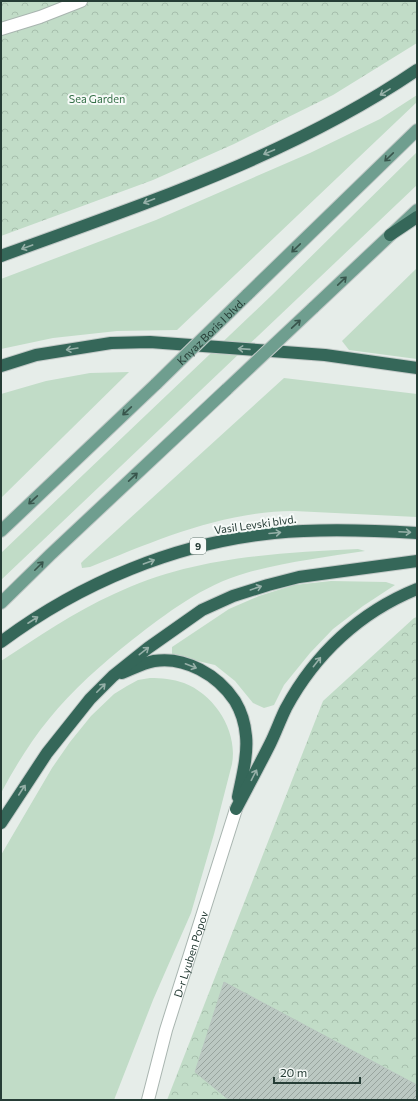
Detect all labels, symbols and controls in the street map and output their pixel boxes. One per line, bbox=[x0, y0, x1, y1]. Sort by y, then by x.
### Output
one-way arrow bbox=[380, 88, 391, 96]
park label: Sea Garden bbox=[69, 92, 125, 105]
one-way arrow bbox=[264, 149, 276, 156]
one-way arrow bbox=[384, 152, 394, 162]
one-way arrow bbox=[144, 198, 156, 206]
one-way arrow bbox=[22, 243, 34, 251]
one-way arrow bbox=[291, 243, 301, 253]
one-way arrow bbox=[337, 276, 347, 286]
street label: Knyaz Boris I blvd. bbox=[174, 295, 247, 367]
one-way arrow bbox=[291, 319, 301, 329]
one-way arrow bbox=[238, 345, 251, 352]
one-way arrow bbox=[66, 346, 79, 354]
one-way arrow bbox=[122, 406, 132, 415]
one-way arrow bbox=[128, 472, 138, 482]
one-way arrow bbox=[28, 495, 38, 505]
street label: Vasil Levski blvd. bbox=[213, 512, 297, 536]
one-way arrow bbox=[268, 529, 281, 536]
one-way arrow bbox=[398, 529, 411, 536]
road number: 9 bbox=[190, 538, 206, 554]
one-way arrow bbox=[143, 558, 155, 566]
one-way arrow bbox=[34, 561, 44, 571]
one-way arrow bbox=[250, 584, 262, 592]
one-way arrow bbox=[27, 615, 39, 623]
one-way arrow bbox=[138, 647, 149, 656]
one-way arrow bbox=[313, 656, 321, 667]
one-way arrow bbox=[184, 662, 196, 670]
one-way arrow bbox=[96, 683, 106, 693]
one-way arrow bbox=[251, 769, 258, 781]
one-way arrow bbox=[18, 785, 26, 796]
street label: D-r Lyuben Popov bbox=[170, 909, 210, 999]
scale bar bbox=[274, 1059, 360, 1085]
text: 20 m bbox=[280, 1065, 307, 1079]

